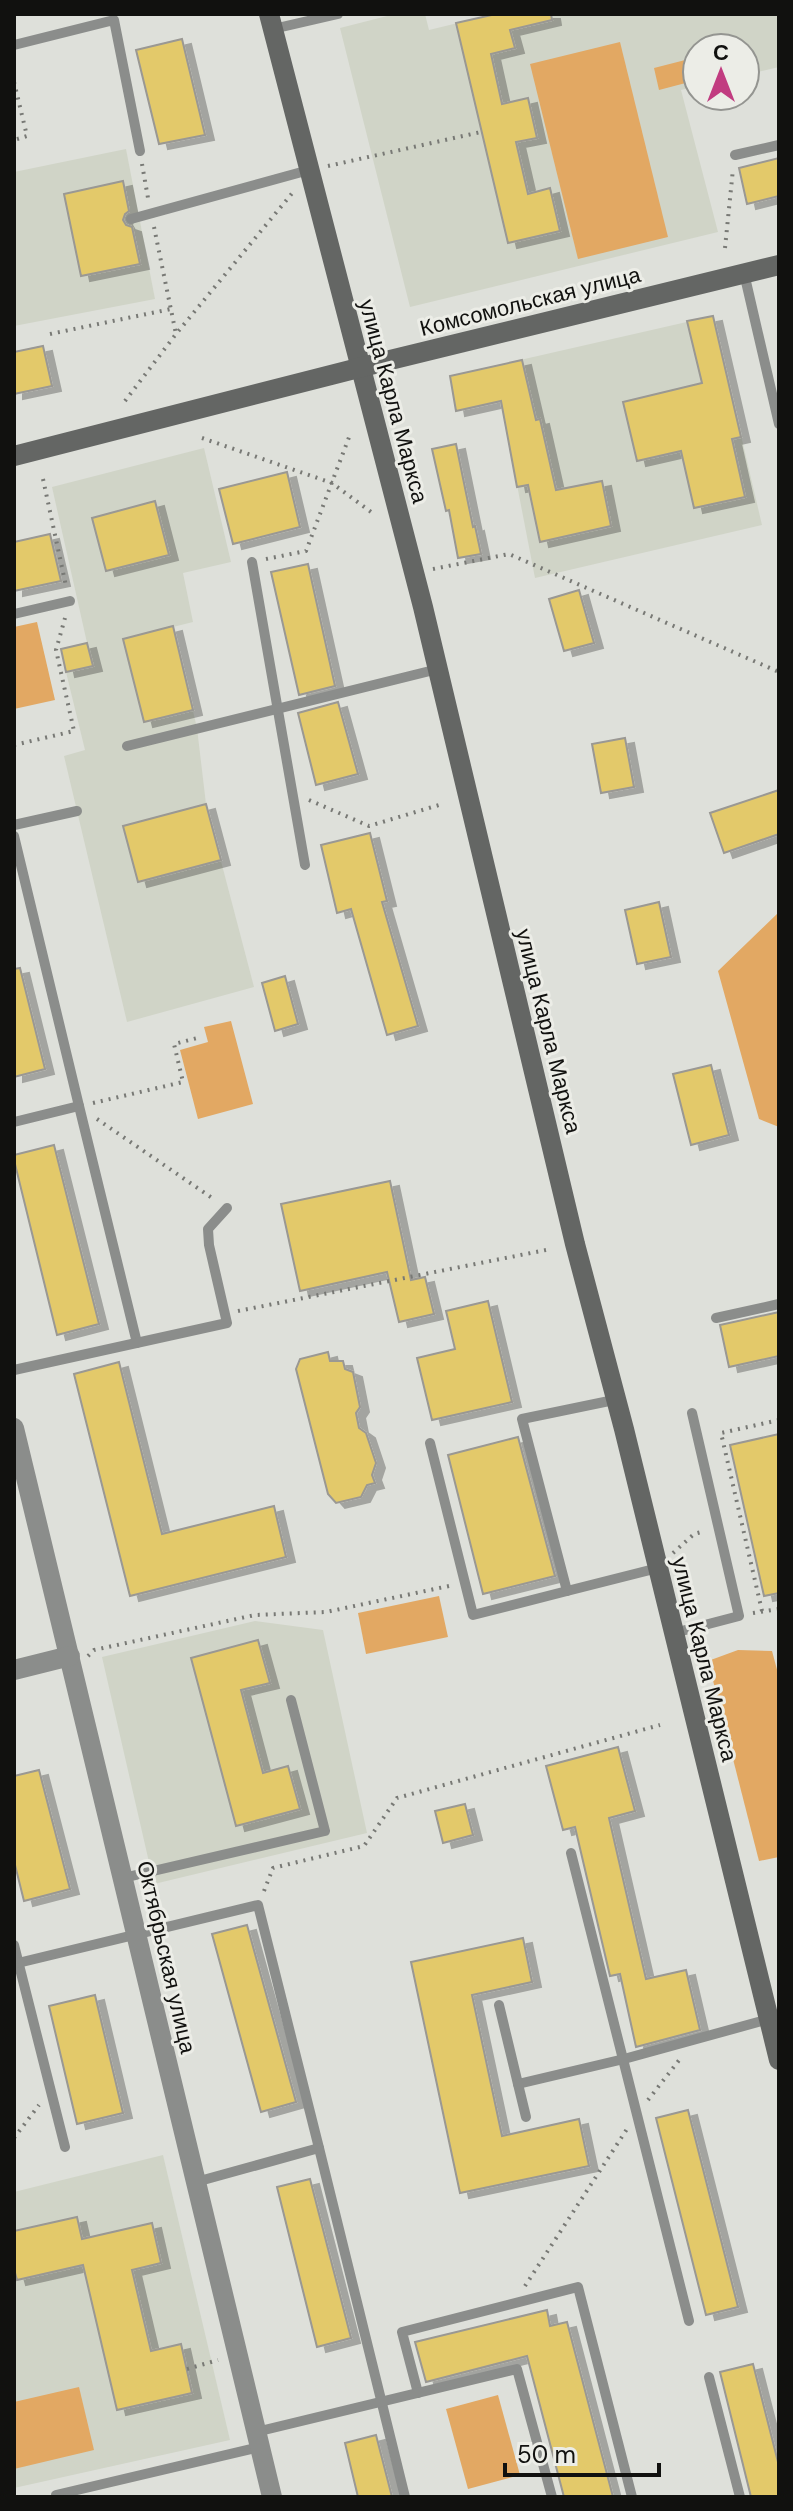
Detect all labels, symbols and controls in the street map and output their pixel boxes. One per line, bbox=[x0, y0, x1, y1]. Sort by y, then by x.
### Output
north arrow bbox=[681, 32, 761, 112]
text: С bbox=[713, 38, 729, 67]
street label: Комсомольская улица bbox=[417, 260, 644, 343]
street label: улица Карла Маркса bbox=[352, 296, 435, 507]
street label: улица Карла Маркса bbox=[509, 926, 588, 1137]
street label: улица Карла Маркса bbox=[665, 1554, 744, 1765]
street label: Октябрьская улица bbox=[130, 1858, 203, 2057]
scale bar bbox=[505, 2427, 659, 2477]
text: 50 m bbox=[517, 2439, 576, 2470]

